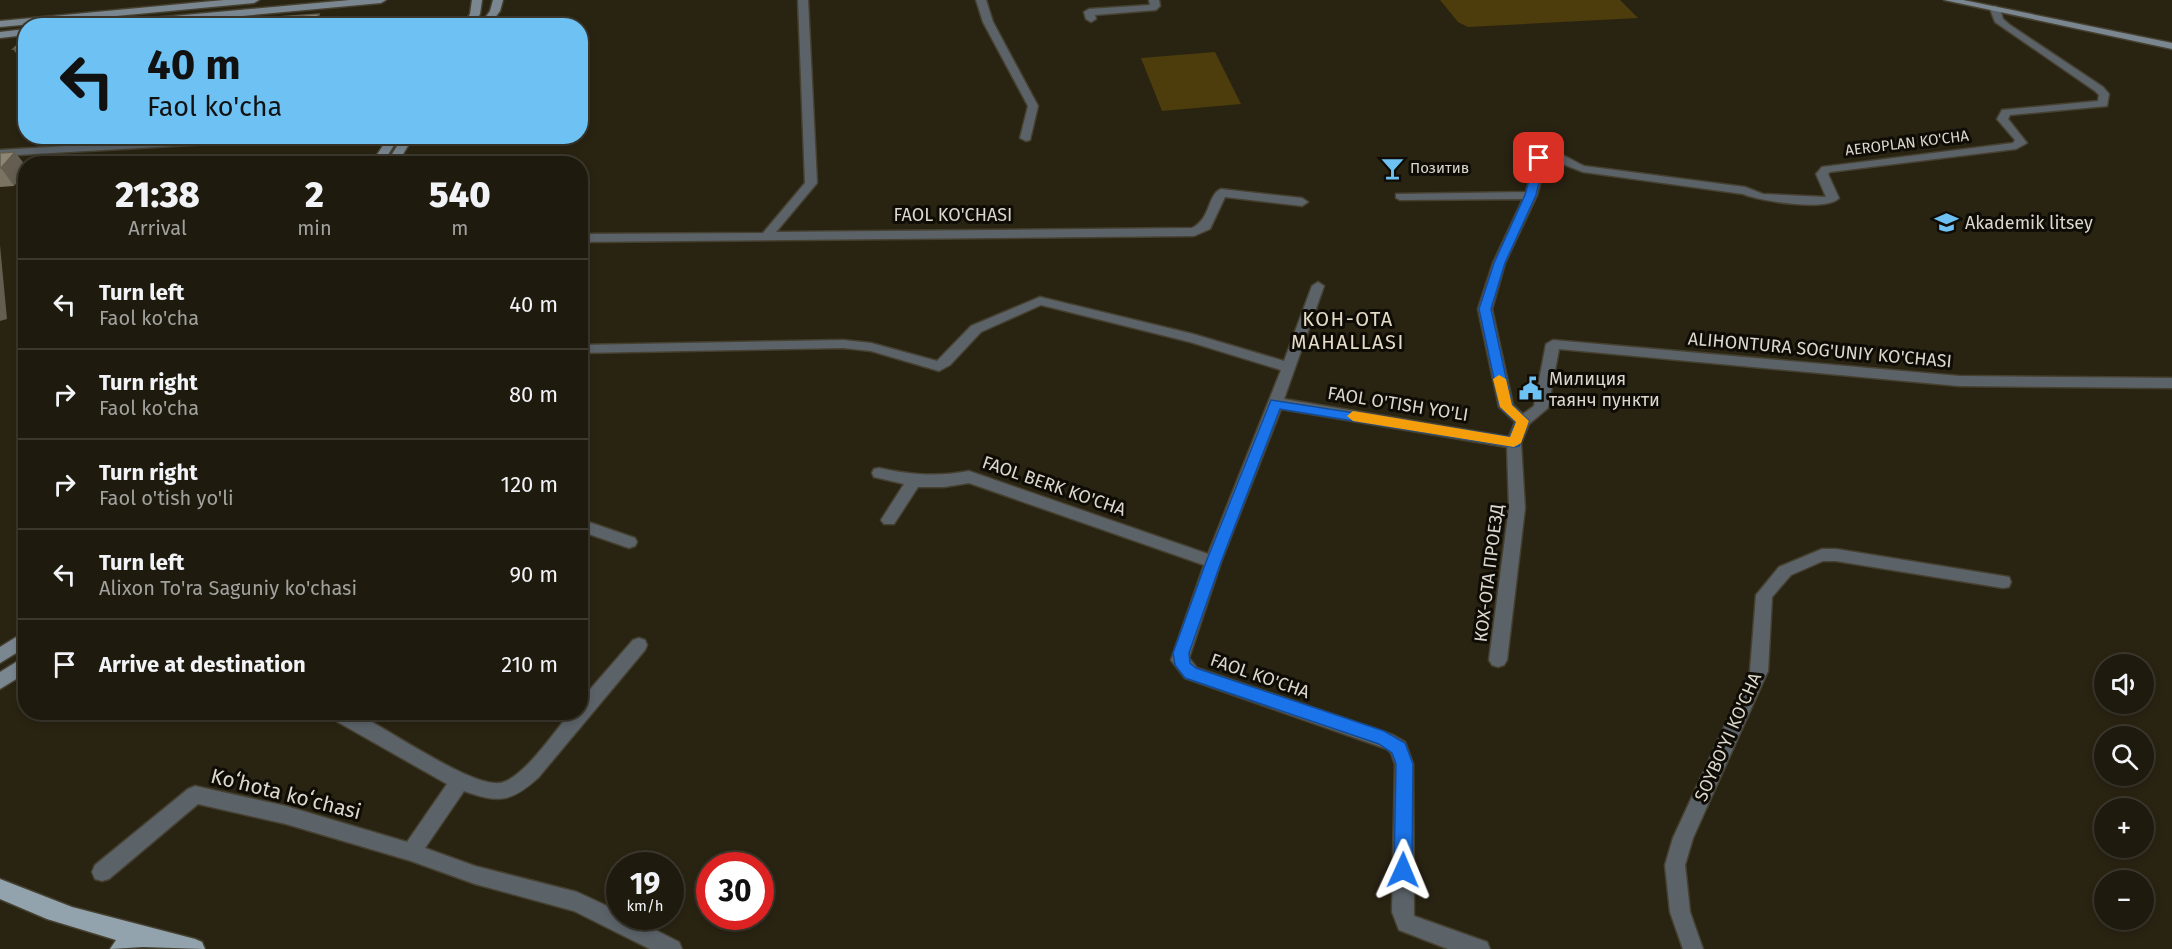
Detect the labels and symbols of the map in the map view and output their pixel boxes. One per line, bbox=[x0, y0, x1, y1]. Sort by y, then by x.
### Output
street label: AEROPLAN KO'CHA bbox=[1844, 126, 1970, 160]
pin bbox=[1513, 132, 1564, 183]
bar icon: Позитив bbox=[1379, 155, 1405, 181]
place label: Позитив bbox=[1410, 159, 1469, 177]
street label: FAOL KO'CHASI bbox=[894, 204, 1012, 226]
school or university icon: Akademik litsey bbox=[1934, 210, 1960, 236]
place label: Akademik litsey bbox=[1965, 212, 2093, 234]
district label: KOH-OTA MAHALLASI bbox=[1291, 307, 1405, 354]
street label: ALIHONTURA SOG'UNIY KO'CHASI bbox=[1687, 327, 1953, 373]
place label: Милиция таянч пункти bbox=[1549, 368, 1660, 411]
public building icon: Милиция таянч пункти bbox=[1518, 376, 1544, 402]
street label: FAOL O'TISH YO'LI bbox=[1326, 382, 1470, 426]
street label: FAOL BERK KO'CHA bbox=[979, 451, 1129, 521]
street label: КОХ-ОТА ПРОЕЗД bbox=[1470, 503, 1508, 643]
street label: FAOL KO'CHA bbox=[1207, 649, 1313, 703]
street label: SOYBO'YI KO'CHA bbox=[1690, 669, 1766, 805]
street label: Koʻhota koʻchasi bbox=[208, 763, 364, 825]
position arrow bbox=[1371, 838, 1435, 902]
speed limit sign: 30 bbox=[696, 852, 774, 930]

